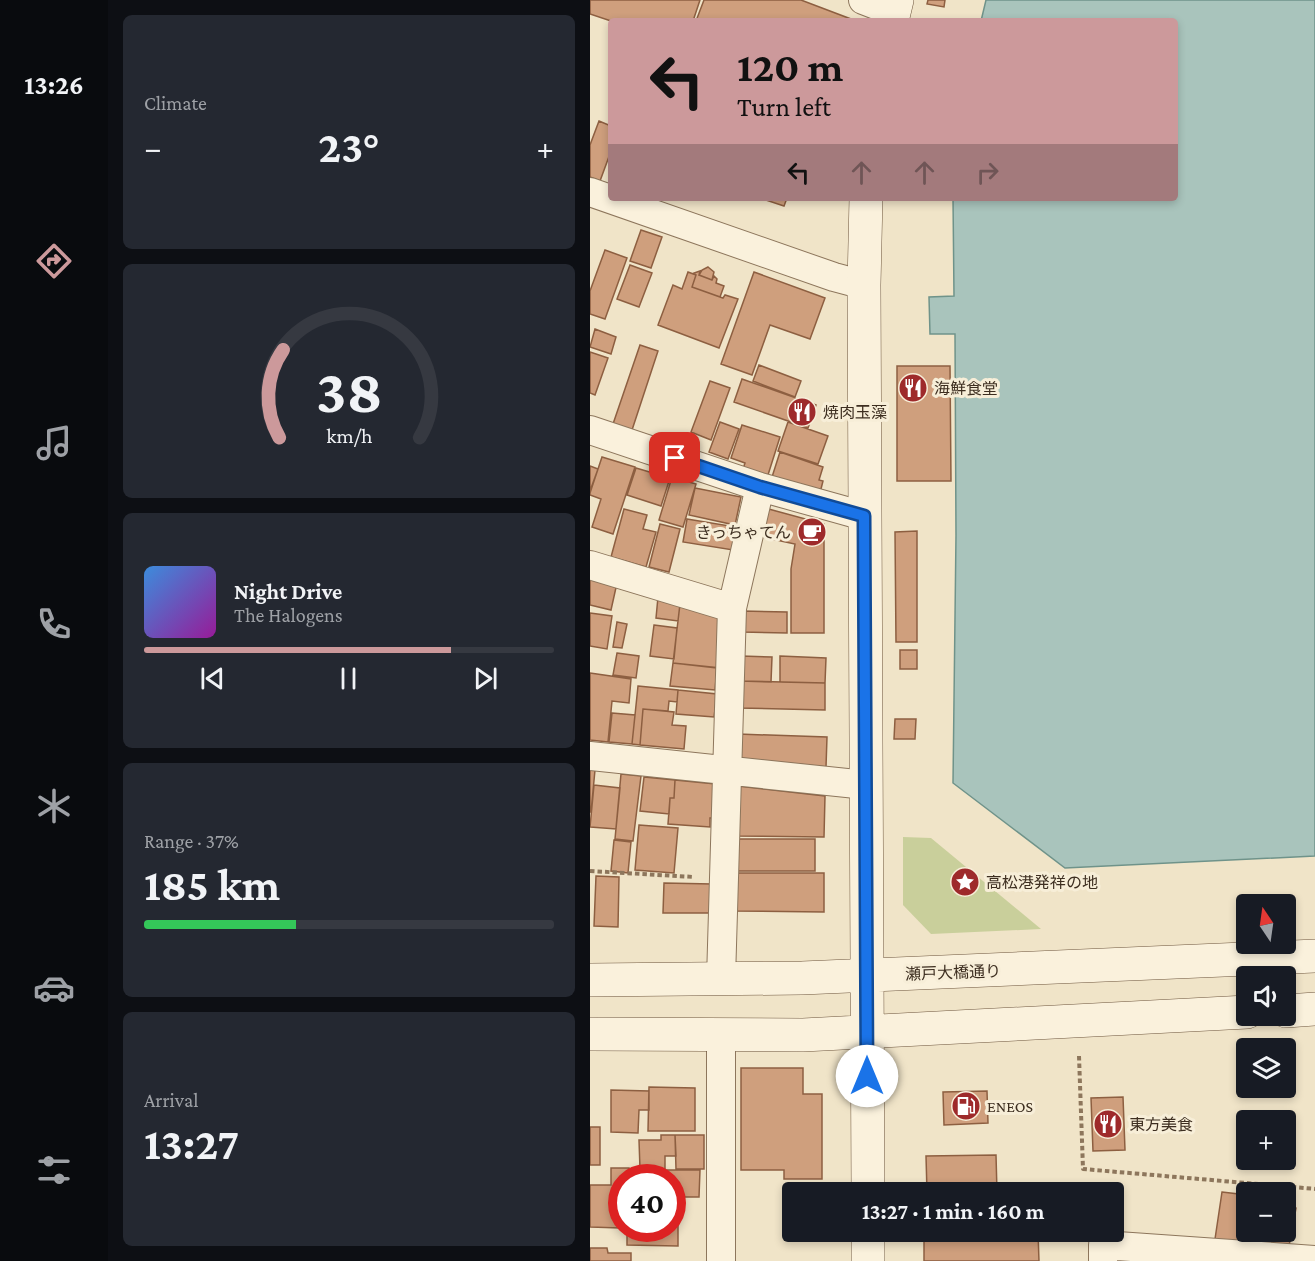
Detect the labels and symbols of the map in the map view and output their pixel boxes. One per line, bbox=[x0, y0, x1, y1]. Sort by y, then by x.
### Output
restaurant icon: 海鮮食堂 bbox=[897, 372, 929, 404]
place label: 海鮮食堂 bbox=[934, 380, 998, 397]
restaurant icon: 焼肉玉藻 bbox=[786, 396, 818, 428]
place label: 焼肉玉藻 bbox=[823, 404, 887, 421]
pin bbox=[649, 432, 700, 483]
cafe icon: きっちゃてん bbox=[796, 516, 828, 548]
place label: きっちゃてん bbox=[696, 524, 791, 541]
place icon: 高松港発祥の地 bbox=[949, 866, 981, 898]
place label: 高松港発祥の地 bbox=[986, 874, 1098, 891]
north arrow bbox=[1236, 894, 1296, 954]
street label: 瀬戸大橋通り bbox=[905, 962, 1001, 983]
position arrow bbox=[835, 1044, 899, 1108]
fuel station icon: ENEOS bbox=[950, 1090, 982, 1122]
place label: ENEOS bbox=[987, 1098, 1033, 1115]
restaurant icon: 東方美食 bbox=[1092, 1108, 1124, 1140]
place label: 東方美食 bbox=[1129, 1116, 1193, 1133]
speed limit sign: 40 bbox=[608, 1164, 686, 1242]

